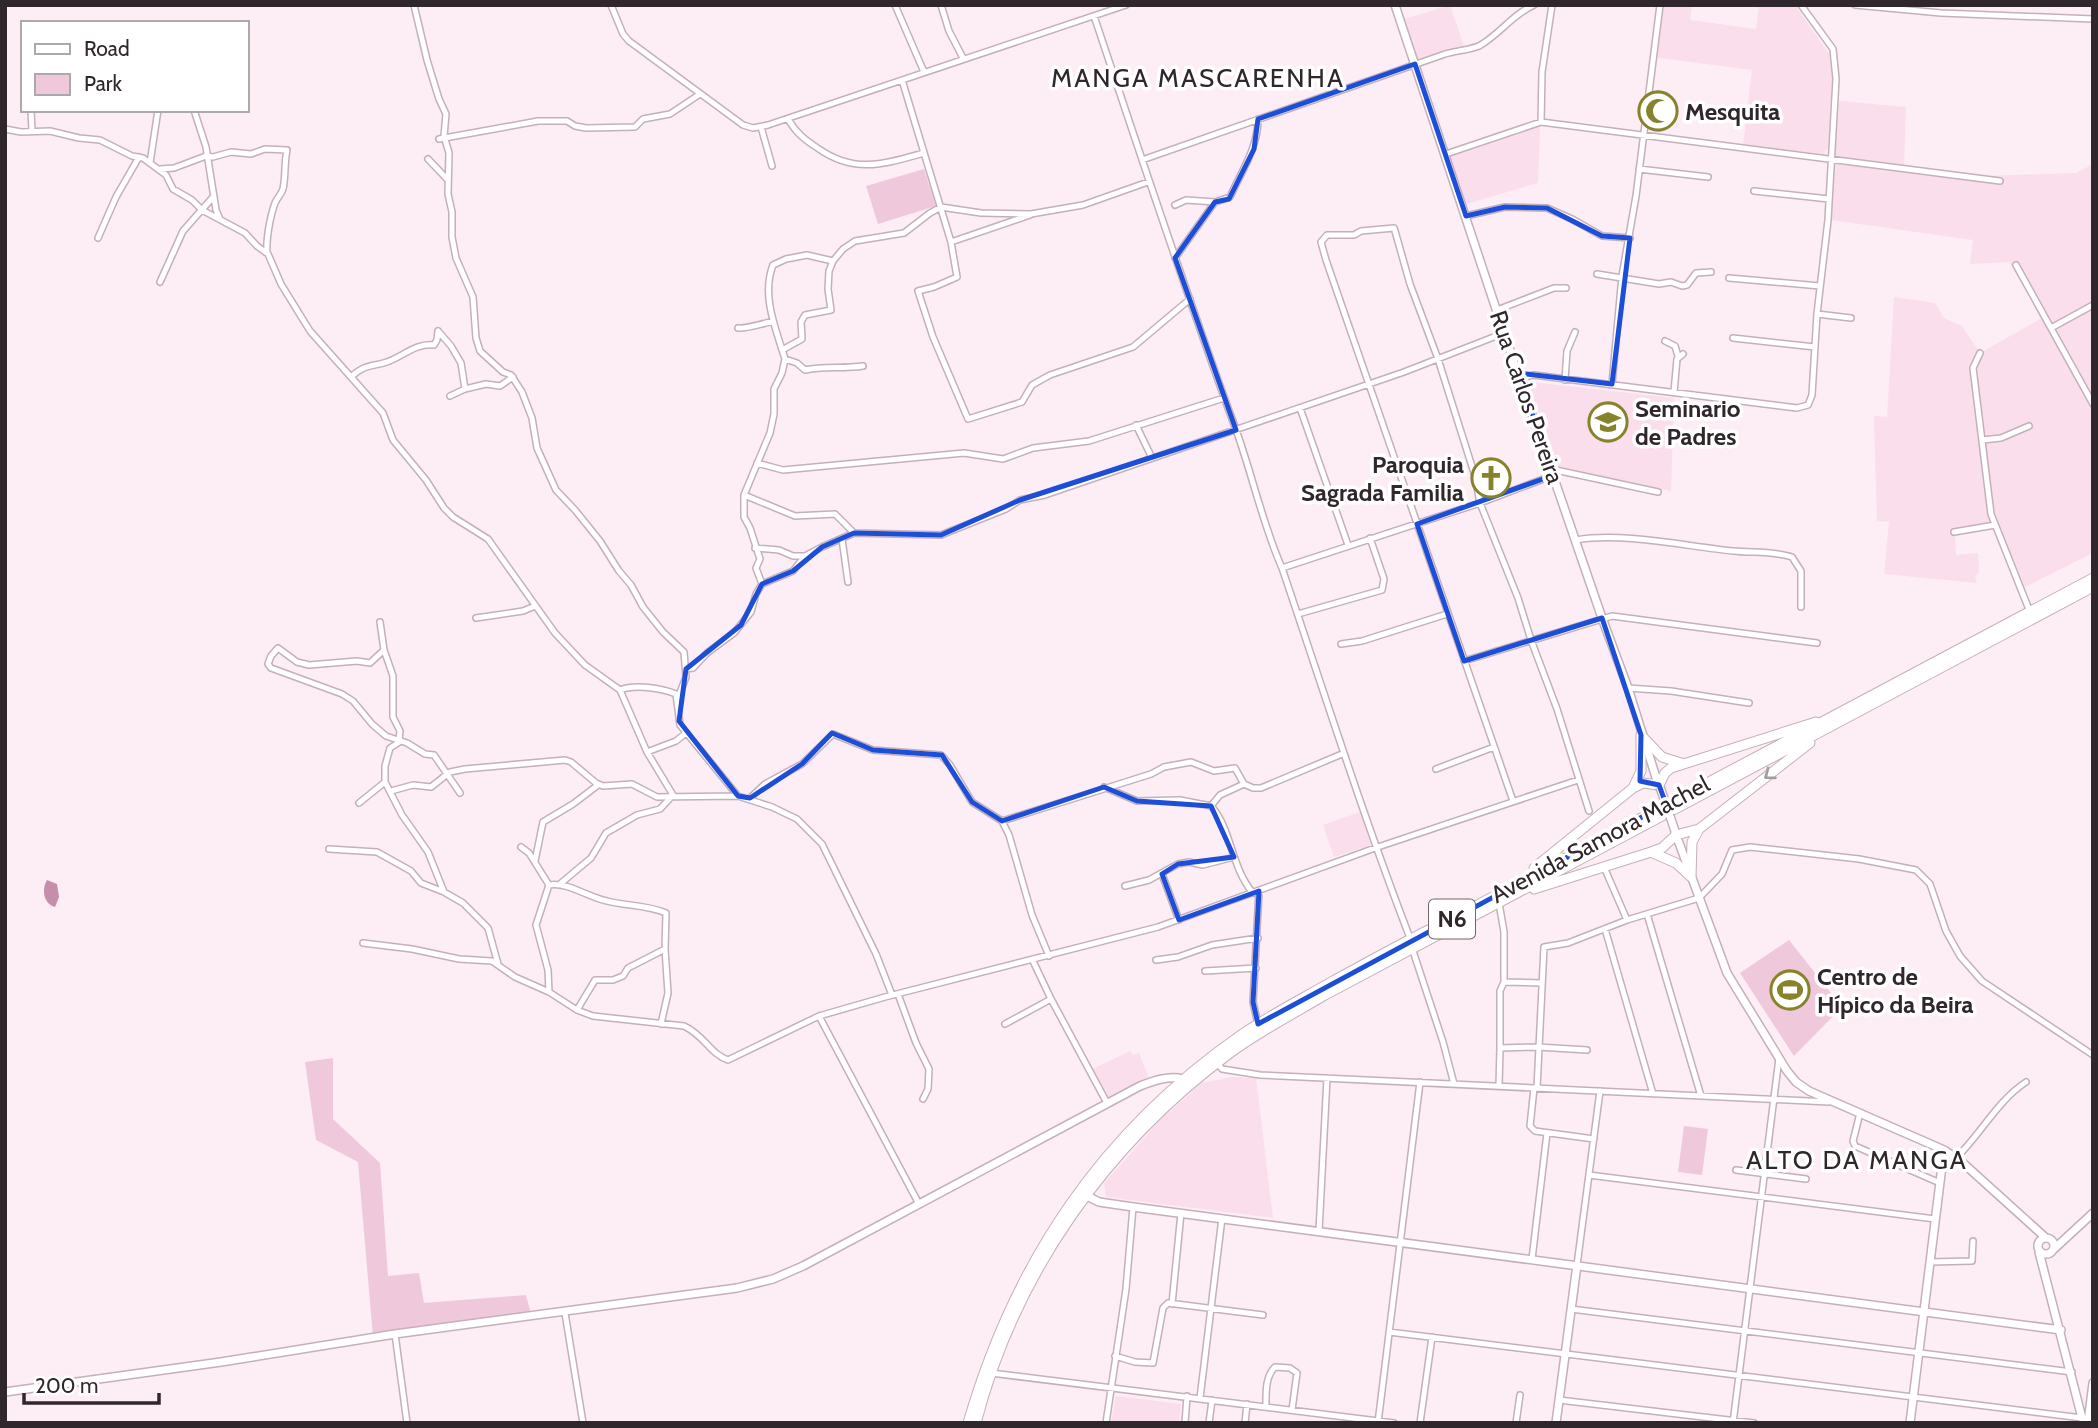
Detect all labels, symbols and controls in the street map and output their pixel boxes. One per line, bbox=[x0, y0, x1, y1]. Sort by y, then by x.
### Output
legend bbox=[21, 21, 248, 112]
text: Road bbox=[84, 36, 130, 61]
district label: MANGA MASCARENHA bbox=[1051, 62, 1345, 94]
text: Park bbox=[84, 71, 122, 96]
mosque icon: Mesquita bbox=[1637, 90, 1679, 132]
place label: Mesquita bbox=[1685, 97, 1780, 126]
street label: Rua Carlos Pereira bbox=[1484, 307, 1570, 488]
place label: Seminario de Padres bbox=[1635, 394, 1741, 451]
school or university icon: Seminario de Padres bbox=[1587, 401, 1629, 443]
place label: Paroquia Sagrada Familia bbox=[1301, 450, 1464, 507]
church icon: Paroquia Sagrada Familia bbox=[1470, 457, 1512, 499]
one-way arrow bbox=[1764, 766, 1776, 779]
street label: Avenida Samora Machel bbox=[1486, 769, 1715, 909]
road number: N6 bbox=[1429, 900, 1475, 938]
place label: Centro de Hípico da Beira bbox=[1817, 962, 1973, 1019]
sports icon: Centro de Hípico da Beira bbox=[1769, 969, 1811, 1011]
district label: ALTO DA MANGA bbox=[1746, 1144, 1968, 1176]
scale bar bbox=[24, 1362, 159, 1406]
text: 200 m bbox=[35, 1373, 98, 1398]

